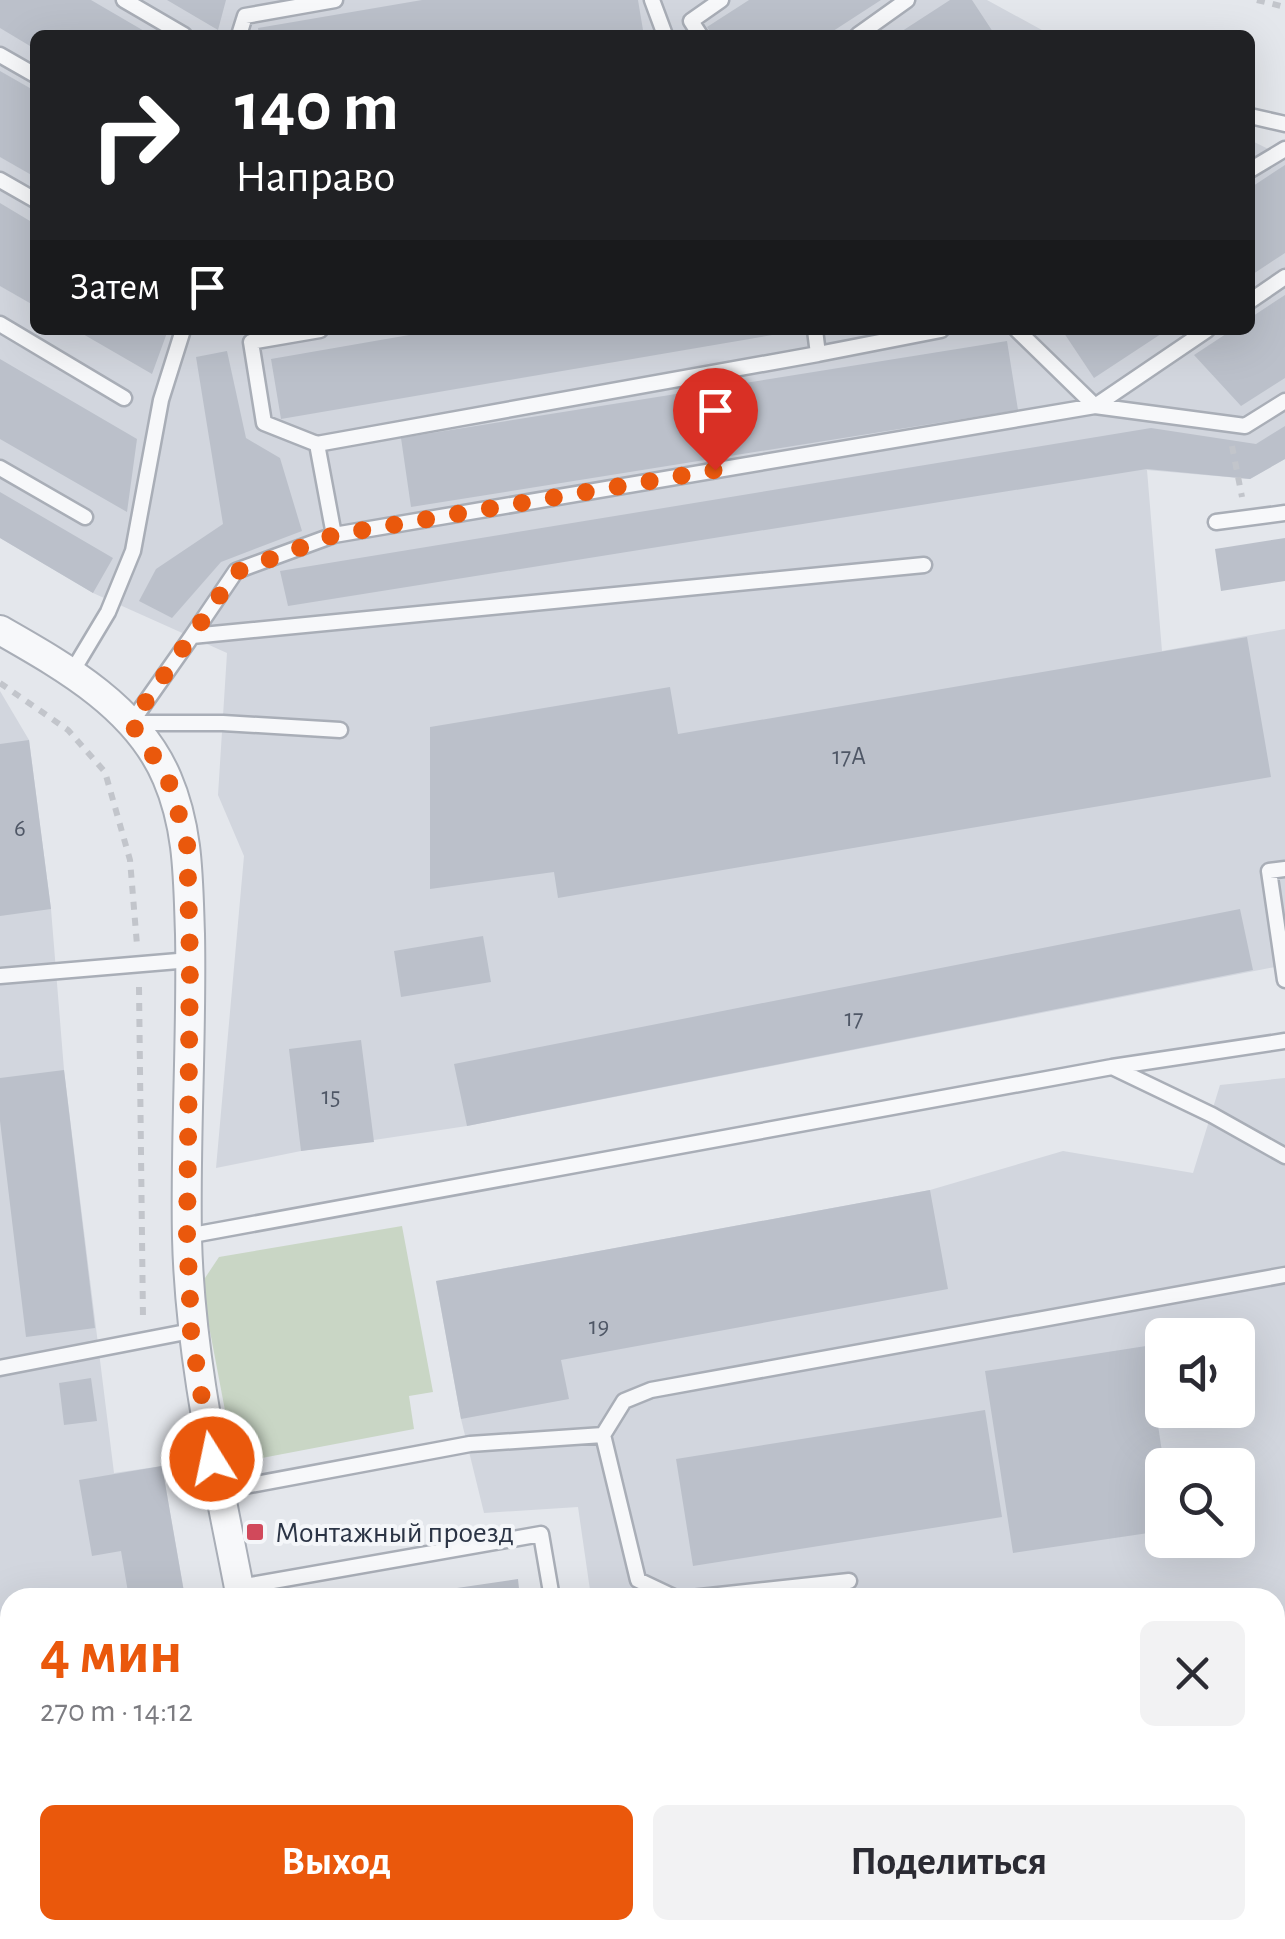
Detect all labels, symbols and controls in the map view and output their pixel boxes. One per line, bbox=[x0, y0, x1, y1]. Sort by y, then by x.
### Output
icon: right bbox=[70, 70, 200, 200]
text: 140 m bbox=[235, 73, 399, 143]
text: Направо bbox=[235, 155, 395, 200]
icon: arrive bbox=[180, 260, 235, 315]
text: Затем bbox=[70, 269, 160, 307]
pin bbox=[673, 368, 758, 471]
icon: arrive bbox=[688, 383, 743, 438]
house number: 17А bbox=[832, 744, 866, 769]
house number: 6 bbox=[14, 816, 26, 841]
house number: 17 bbox=[844, 1006, 864, 1031]
house number: 15 bbox=[321, 1084, 341, 1109]
house number: 19 bbox=[589, 1314, 609, 1339]
map controls bbox=[1145, 1318, 1255, 1558]
button: sound bbox=[1145, 1318, 1255, 1428]
position arrow bbox=[160, 1407, 264, 1511]
button: search bbox=[1145, 1448, 1255, 1558]
place label: Монтажный проезд bbox=[275, 1518, 514, 1548]
marker: Монтажный проезд bbox=[244, 1521, 266, 1543]
button: close bbox=[1140, 1621, 1245, 1726]
text: 4 мин bbox=[40, 1624, 182, 1684]
text: 270 m · 14:12 bbox=[40, 1695, 193, 1727]
button: Выход bbox=[40, 1805, 633, 1920]
button: Поделиться bbox=[653, 1805, 1245, 1920]

